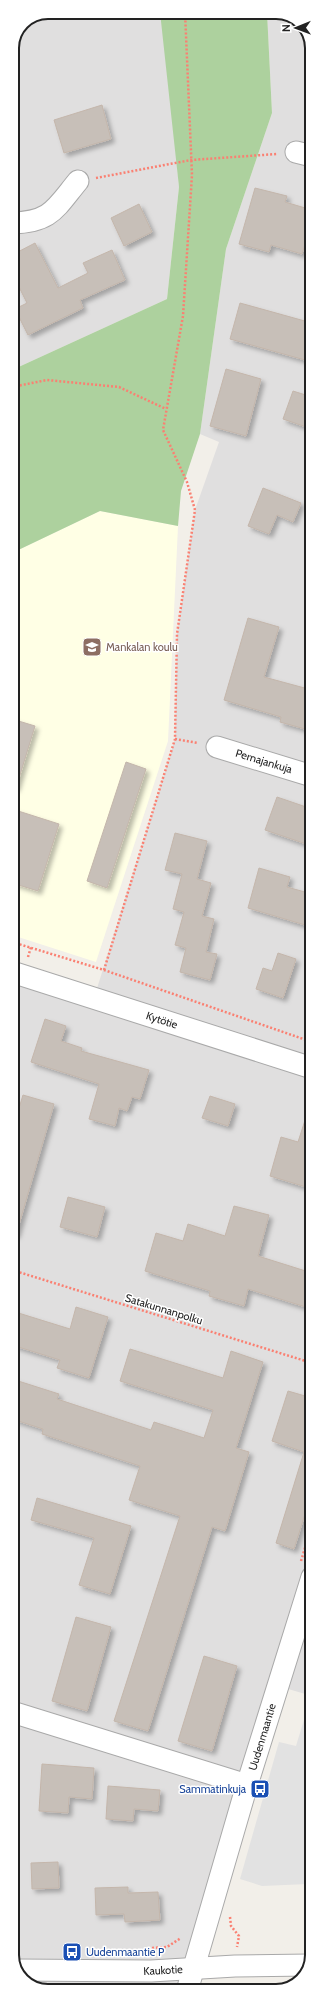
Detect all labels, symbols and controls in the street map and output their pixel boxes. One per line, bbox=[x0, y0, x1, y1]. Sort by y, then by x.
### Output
north arrow bbox=[276, 8, 316, 48]
text: N bbox=[279, 24, 293, 32]
school or university icon: Mankalan koulu bbox=[81, 636, 103, 658]
place label: Mankalan koulu bbox=[106, 640, 178, 654]
street label: Pernajankuja bbox=[234, 746, 295, 776]
street label: Kytötie bbox=[144, 1008, 180, 1032]
street label: Satakunnanpolku bbox=[123, 1291, 205, 1328]
street label: Uudenmaantie bbox=[245, 1701, 279, 1772]
bus stop icon: Sammatinkuja bbox=[249, 1778, 271, 1800]
place label: Sammatinkuja bbox=[179, 1782, 247, 1796]
bus stop icon: Uudenmaantie P bbox=[61, 1941, 83, 1963]
place label: Uudenmaantie P bbox=[86, 1945, 165, 1959]
street label: Kaukotie bbox=[143, 1962, 184, 1978]

